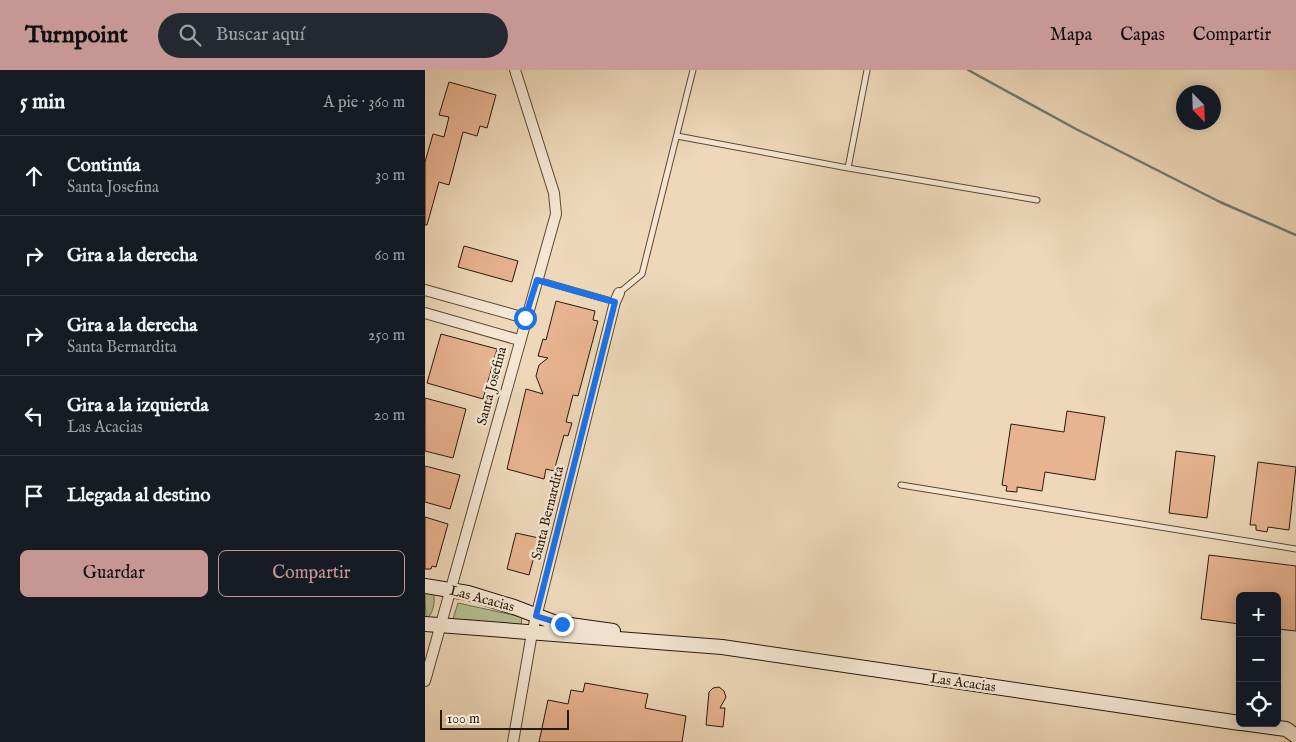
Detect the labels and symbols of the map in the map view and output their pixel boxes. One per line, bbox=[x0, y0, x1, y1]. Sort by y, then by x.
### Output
north arrow bbox=[1176, 85, 1221, 130]
route start bbox=[514, 307, 537, 330]
street label: Santa Josefina bbox=[473, 344, 511, 427]
street label: Santa Bernardita bbox=[528, 463, 569, 562]
street label: Las Acacias bbox=[448, 582, 516, 616]
route end bbox=[551, 613, 574, 636]
street label: Las Acacias bbox=[929, 669, 997, 697]
scale bar bbox=[440, 707, 569, 730]

